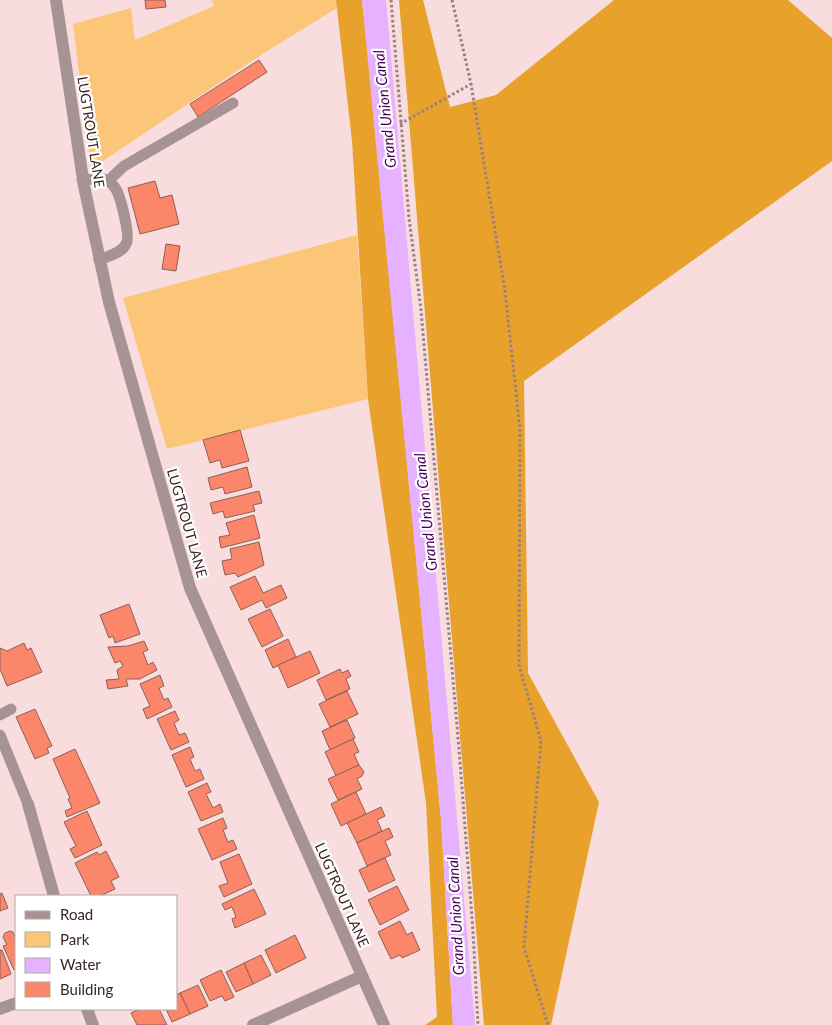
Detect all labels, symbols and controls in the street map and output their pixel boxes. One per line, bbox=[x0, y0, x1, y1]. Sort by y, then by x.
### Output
water label: Grand Union Canal bbox=[369, 49, 399, 169]
street label: LUGTROUT LANE bbox=[74, 75, 109, 189]
water label: Grand Union Canal bbox=[410, 452, 440, 572]
street label: LUGTROUT LANE bbox=[164, 466, 211, 579]
street label: LUGTROUT LANE bbox=[312, 840, 373, 950]
water label: Grand Union Canal bbox=[443, 856, 467, 976]
legend bbox=[15, 895, 178, 1010]
text: Road bbox=[60, 905, 93, 923]
text: Park bbox=[60, 930, 90, 948]
text: Water bbox=[60, 955, 101, 973]
text: Building bbox=[60, 980, 113, 998]

